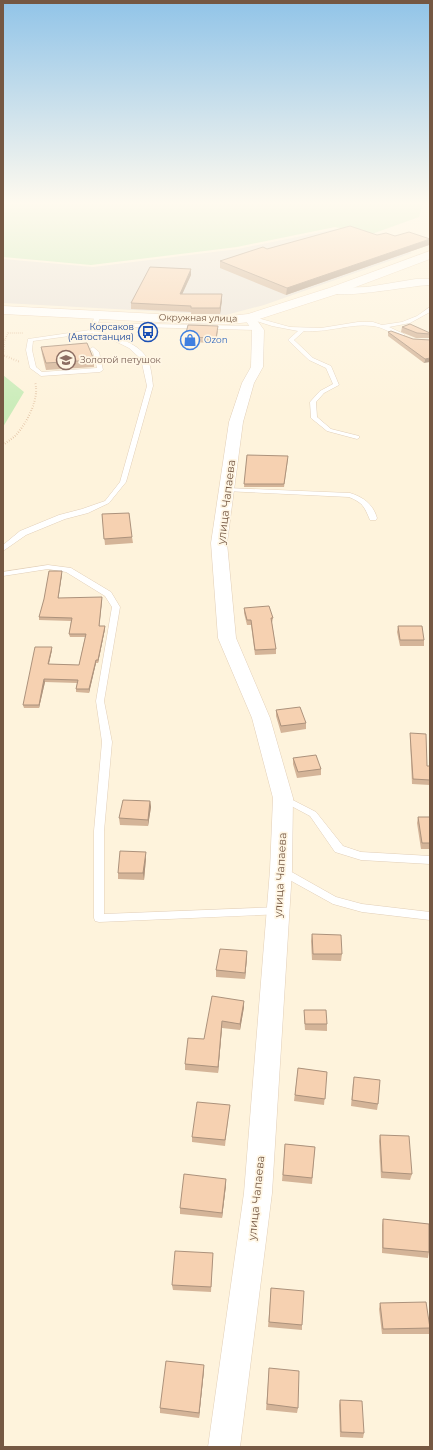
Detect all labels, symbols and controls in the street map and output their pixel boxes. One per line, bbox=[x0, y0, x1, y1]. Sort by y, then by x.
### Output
street label: Окружная улица bbox=[159, 311, 237, 324]
place label: Корсаков (Автостанция) bbox=[68, 321, 134, 342]
bus stop icon: Корсаков (Автостанция) bbox=[137, 321, 159, 343]
shop icon: Ozon bbox=[179, 329, 201, 351]
place label: Ozon bbox=[204, 334, 228, 345]
school or university icon: Золотой петушок bbox=[55, 349, 77, 371]
place label: Золотой петушок bbox=[80, 354, 162, 365]
street label: улица Чапаева bbox=[214, 459, 238, 546]
street label: улица Чапаева bbox=[271, 832, 289, 919]
street label: улица Чапаева bbox=[244, 1155, 267, 1242]

